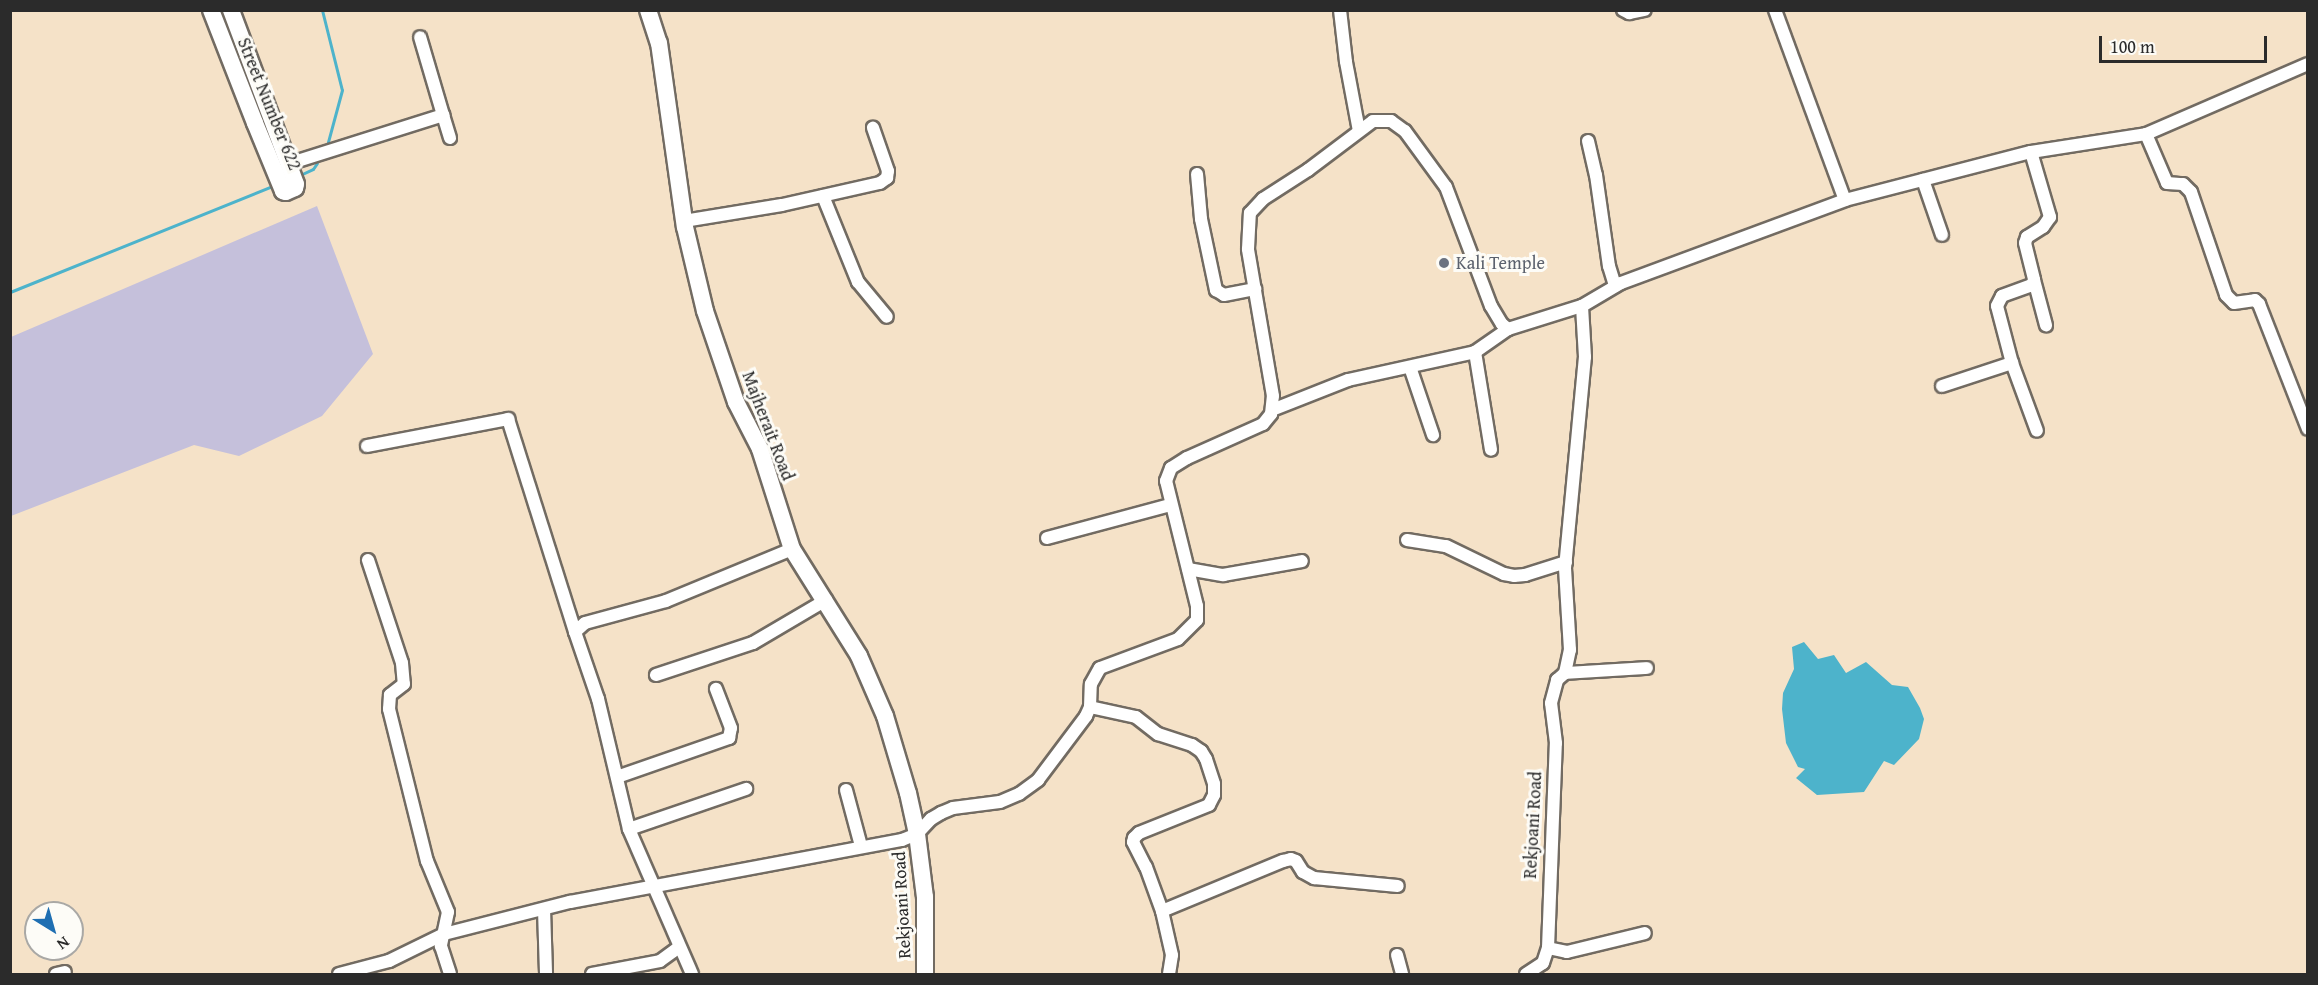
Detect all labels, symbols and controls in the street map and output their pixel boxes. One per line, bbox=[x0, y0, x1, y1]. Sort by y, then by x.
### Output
scale bar bbox=[2102, 24, 2270, 62]
text: 100 m bbox=[2110, 33, 2155, 60]
street label: Street Number 622 bbox=[233, 35, 305, 173]
place label: Kali Temple bbox=[1456, 252, 1545, 274]
marker: Kali Temple bbox=[1437, 256, 1451, 270]
street label: Majherait Road bbox=[737, 368, 799, 484]
street label: Rekjoani Road bbox=[1519, 771, 1547, 879]
street label: Rekjoani Road bbox=[888, 851, 916, 959]
north arrow bbox=[24, 901, 84, 961]
text: N bbox=[52, 931, 75, 957]

